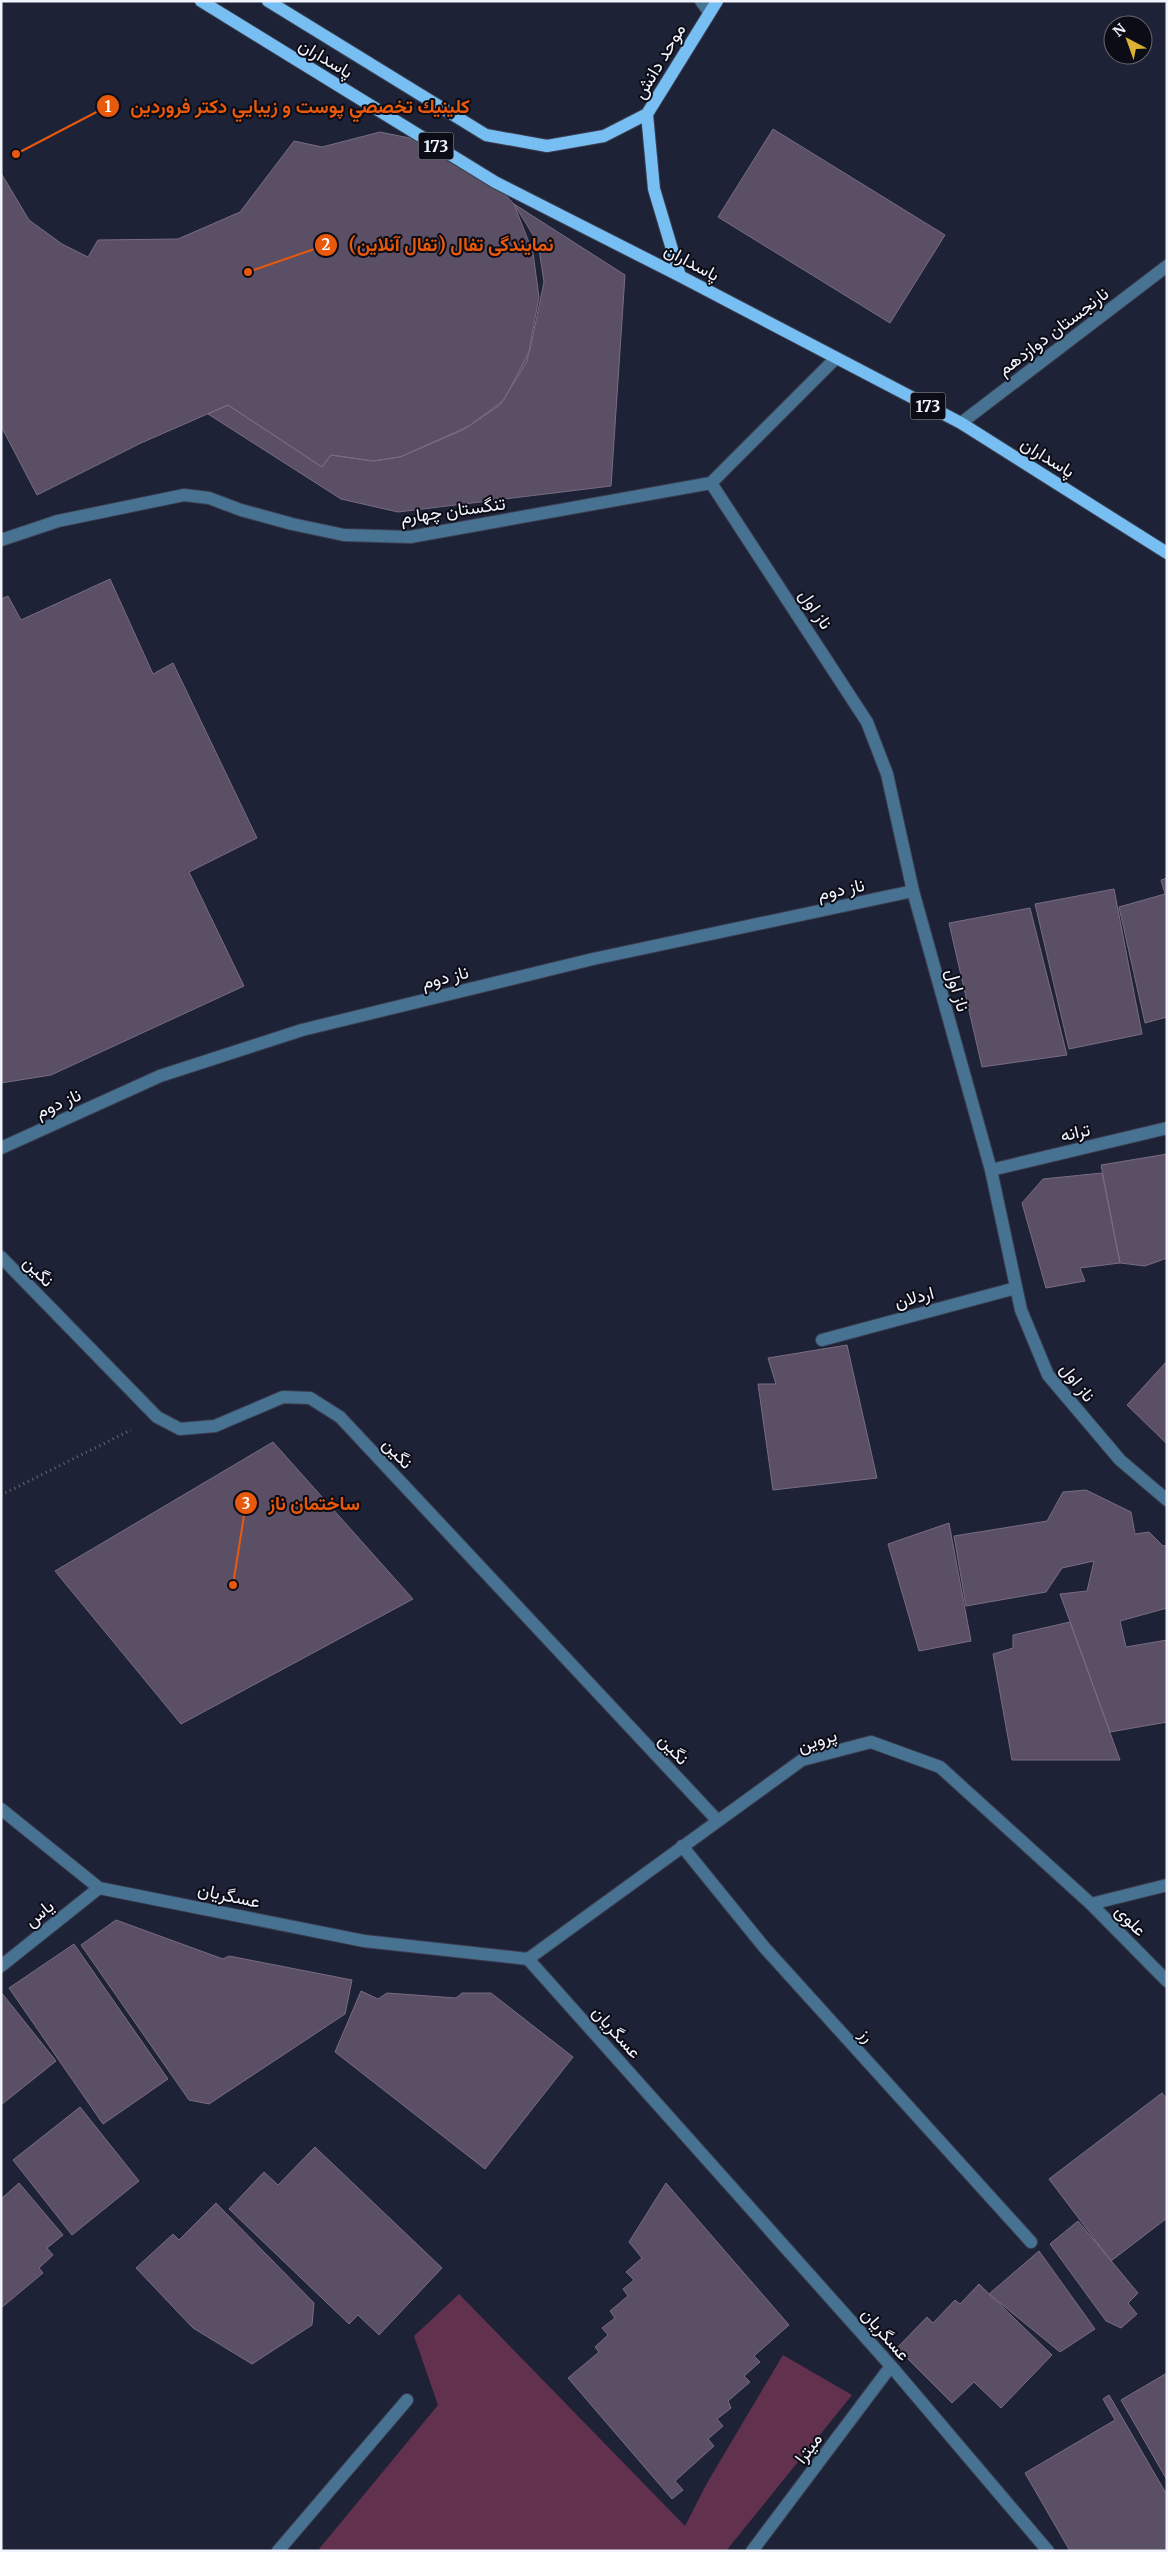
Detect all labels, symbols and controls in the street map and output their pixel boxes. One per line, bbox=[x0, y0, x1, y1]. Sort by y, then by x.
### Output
north arrow bbox=[1103, 15, 1153, 65]
street label: موحد دانش bbox=[628, 19, 690, 103]
text: N bbox=[1109, 20, 1130, 41]
street label: پاسداران bbox=[294, 33, 357, 84]
callout: كلينيك تخصصي پوست و زيبايي دكتر فروردين bbox=[96, 89, 480, 123]
text: كلينيك تخصصي پوست و زيبايي دكتر فروردين bbox=[130, 94, 470, 123]
text: 1 bbox=[105, 97, 112, 116]
road number: 173 bbox=[418, 132, 454, 160]
callout: نمایندگی تفال (تفال آنلاین) bbox=[314, 228, 564, 262]
text: نمایندگی تفال (تفال آنلاین) bbox=[348, 232, 554, 256]
text: 2 bbox=[322, 235, 331, 254]
street label: پاسداران bbox=[660, 238, 724, 287]
street label: نارنجستان دوازدهم bbox=[993, 282, 1114, 381]
road number: 173 bbox=[910, 392, 946, 420]
street label: پاسداران bbox=[1016, 431, 1079, 483]
street label: تنگستان چهارم bbox=[399, 491, 507, 530]
street label: ناز اول bbox=[794, 584, 838, 634]
street label: ناز دوم bbox=[815, 873, 867, 906]
street label: ناز دوم bbox=[419, 960, 471, 995]
street label: ناز اول bbox=[941, 966, 975, 1014]
street label: ناز دوم bbox=[32, 1083, 85, 1124]
street label: ترانه bbox=[1058, 1117, 1092, 1147]
street label: نگین bbox=[19, 1251, 59, 1291]
street label: اردلان bbox=[892, 1281, 936, 1313]
street label: ناز اول bbox=[1055, 1358, 1101, 1406]
street label: نگین bbox=[378, 1433, 418, 1473]
callout: ساختمان ناز bbox=[234, 1486, 370, 1520]
text: ساختمان ناز bbox=[267, 1491, 360, 1516]
text: 3 bbox=[242, 1494, 250, 1513]
street label: پروین bbox=[794, 1723, 840, 1758]
street label: نگین bbox=[654, 1729, 694, 1769]
street label: عسگریان bbox=[196, 1877, 262, 1913]
street label: یاس bbox=[19, 1894, 59, 1932]
street label: علوی bbox=[1110, 1899, 1152, 1941]
street label: عسگریان bbox=[587, 2001, 647, 2063]
street label: رز bbox=[854, 2022, 880, 2047]
street label: عسگریان bbox=[857, 2303, 915, 2365]
street label: میترا bbox=[789, 2428, 827, 2468]

